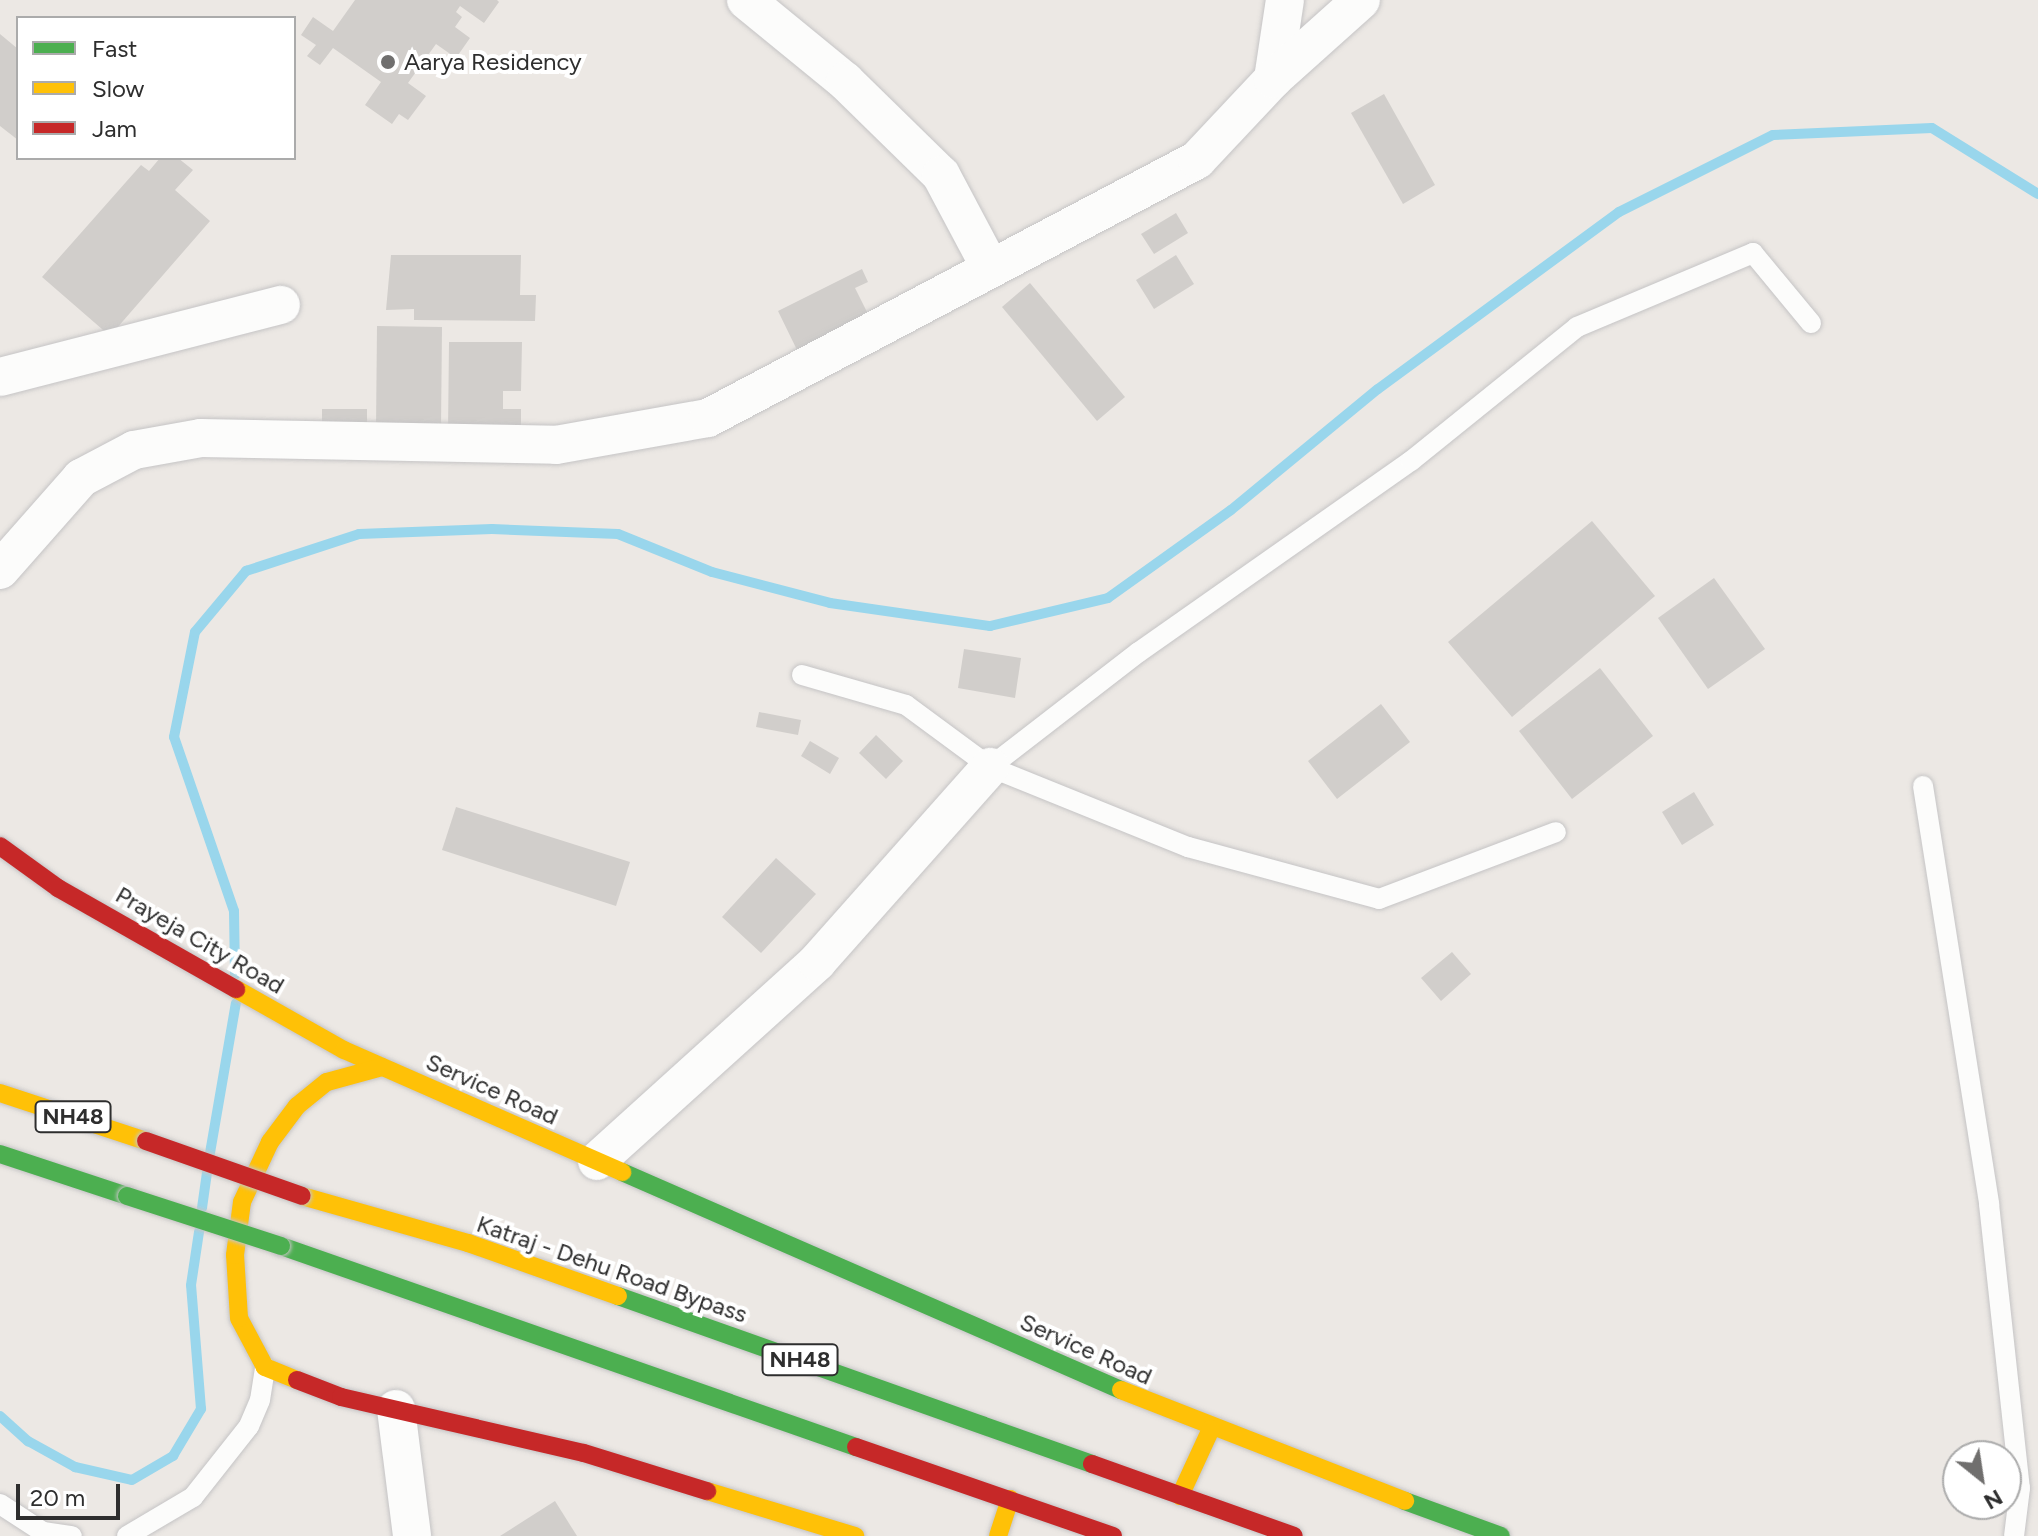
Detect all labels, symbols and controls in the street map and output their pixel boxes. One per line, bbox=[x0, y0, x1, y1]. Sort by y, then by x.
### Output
legend bbox=[16, 16, 296, 160]
text: Fast bbox=[92, 34, 137, 63]
place label: Aarya Residency bbox=[404, 48, 582, 76]
marker: Aarya Residency bbox=[379, 53, 397, 71]
text: Slow bbox=[92, 74, 144, 103]
text: Jam bbox=[92, 114, 137, 143]
street label: Prayeja City Road bbox=[111, 880, 289, 1000]
street label: Service Road bbox=[422, 1047, 562, 1131]
road number: NH48 bbox=[33, 1099, 113, 1135]
street label: Katraj - Dehu Road Bypass bbox=[473, 1209, 751, 1329]
street label: Service Road bbox=[1016, 1307, 1156, 1391]
road number: NH48 bbox=[760, 1342, 840, 1378]
north arrow bbox=[1942, 1440, 2022, 1520]
scale bar bbox=[20, 1468, 124, 1518]
text: 20 m bbox=[30, 1483, 85, 1512]
text: N bbox=[1979, 1484, 2007, 1515]

